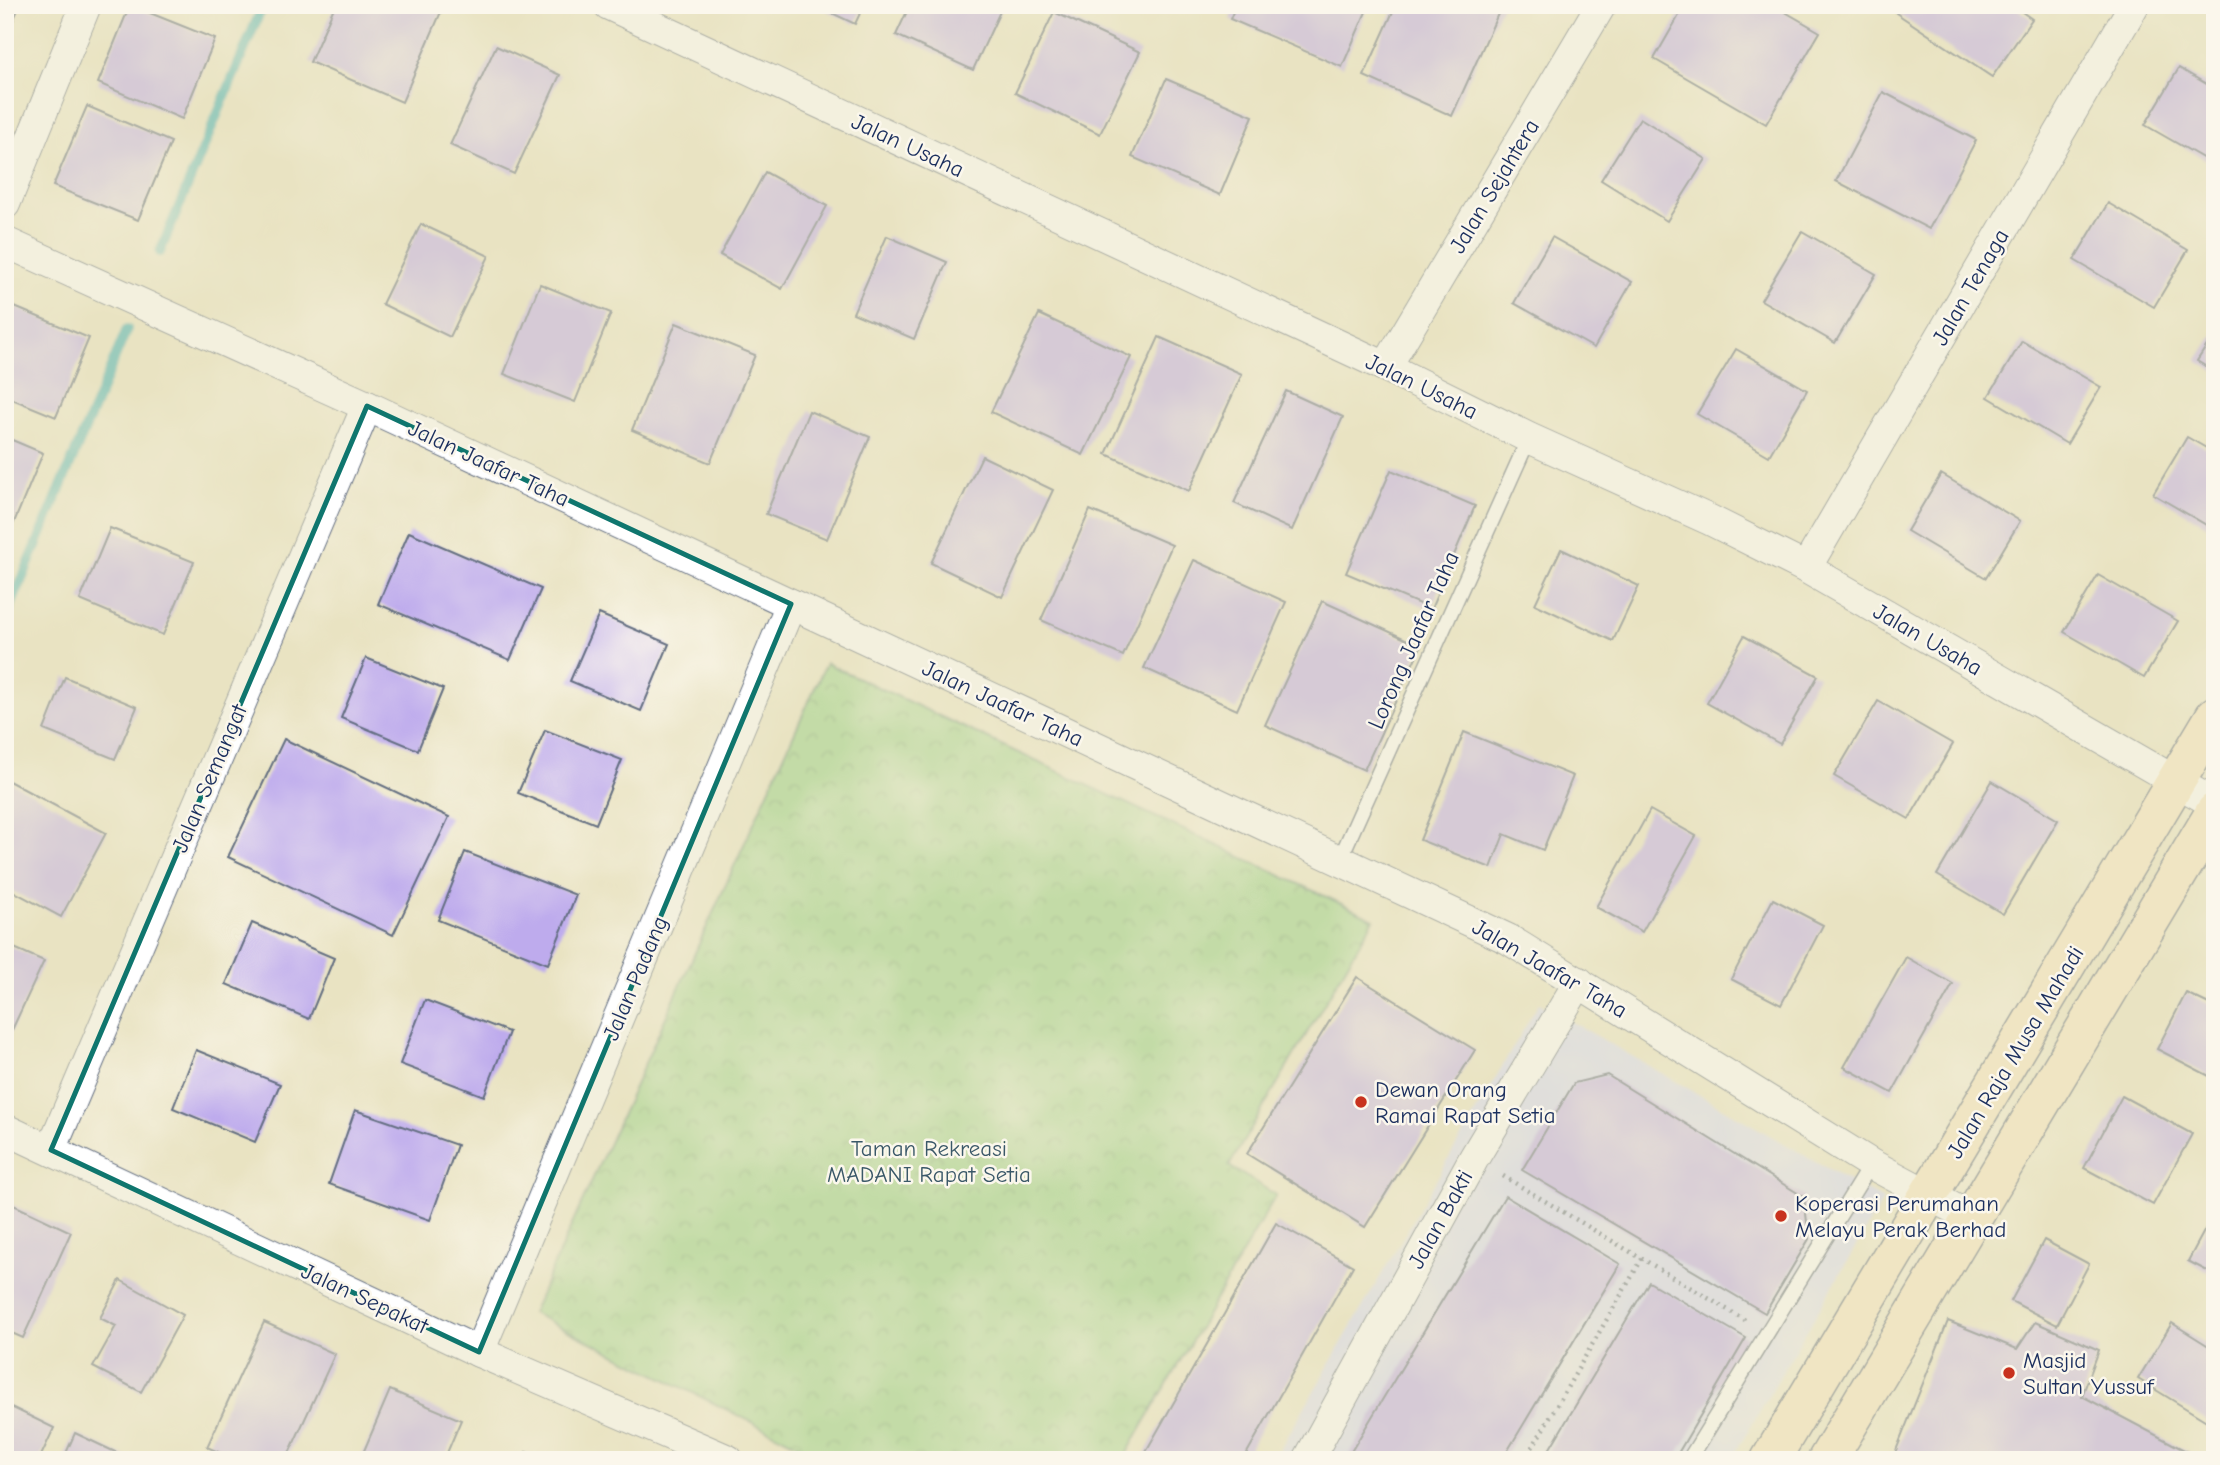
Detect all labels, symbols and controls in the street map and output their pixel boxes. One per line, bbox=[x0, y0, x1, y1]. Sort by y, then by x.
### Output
street label: Jalan Usaha bbox=[847, 108, 968, 183]
street label: Jalan Sejahtera bbox=[1444, 114, 1545, 258]
street label: Jalan Tenaga bbox=[1926, 224, 2015, 350]
street label: Jalan Usaha bbox=[1361, 348, 1482, 425]
street label: Jalan Jaafar Taha bbox=[404, 414, 574, 513]
street label: Lorong Jaafar Taha bbox=[1362, 547, 1465, 733]
street label: Jalan Usaha bbox=[1869, 597, 1987, 681]
street label: Jalan Jaafar Taha bbox=[918, 654, 1088, 753]
street label: Jalan Semangat bbox=[166, 699, 253, 856]
street label: Jalan Padang bbox=[597, 912, 674, 1044]
street label: Jalan Jaafar Taha bbox=[1467, 913, 1632, 1024]
street label: Jalan Raja Musa Mahadi bbox=[1941, 941, 2090, 1163]
place label: Dewan Orang Ramai Rapat Setia bbox=[1375, 1076, 1556, 1129]
marker: Dewan Orang Ramai Rapat Setia bbox=[1353, 1094, 1369, 1110]
park label: Taman Rekreasi MADANI Rapat Setia bbox=[827, 1135, 1031, 1188]
street label: Jalan Bakti bbox=[1402, 1165, 1479, 1273]
place label: Koperasi Perumahan Melayu Perak Berhad bbox=[1795, 1190, 2007, 1243]
marker: Koperasi Perumahan Melayu Perak Berhad bbox=[1773, 1208, 1789, 1224]
street label: Jalan Sepakat bbox=[297, 1257, 434, 1340]
place label: Masjid Sultan Yussuf bbox=[2023, 1347, 2155, 1400]
marker: Masjid Sultan Yussuf bbox=[2001, 1365, 2017, 1381]

